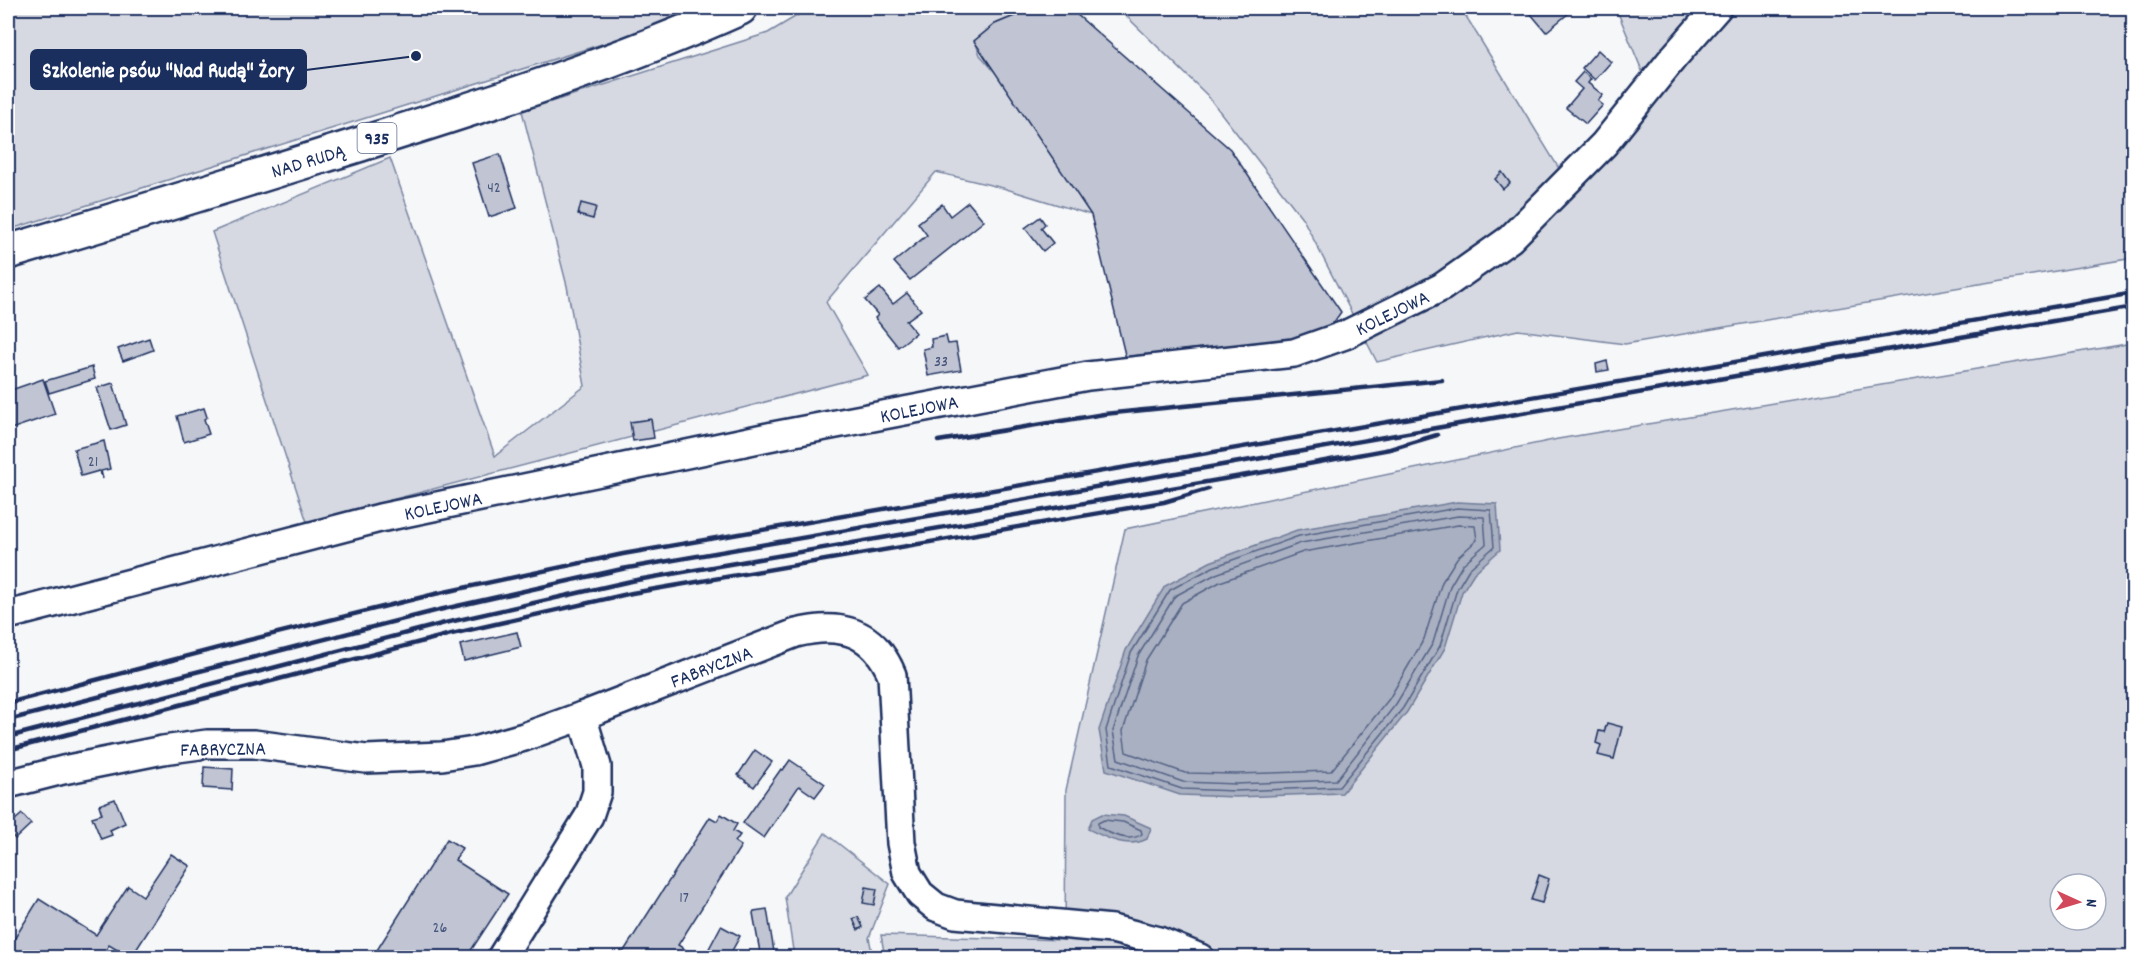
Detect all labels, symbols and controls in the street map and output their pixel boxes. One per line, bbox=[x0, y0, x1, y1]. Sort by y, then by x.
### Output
callout: Szkolenie psów "Nad Rudą" Żory bbox=[31, 50, 306, 89]
text: Szkolenie psów "Nad Rudą" Żory bbox=[42, 58, 295, 88]
road number: 935 bbox=[358, 123, 397, 153]
street label: NAD RUDĄ bbox=[268, 138, 350, 187]
house number: 42 bbox=[487, 177, 501, 200]
street label: KOLEJOWA bbox=[1352, 285, 1435, 345]
house number: 33 bbox=[934, 351, 948, 374]
street label: KOLEJOWA bbox=[878, 390, 961, 432]
house number: 21 bbox=[88, 451, 98, 474]
street label: KOLEJOWA bbox=[402, 486, 485, 530]
street label: FABRYCZNA bbox=[667, 640, 757, 697]
street label: FABRYCZNA bbox=[180, 736, 266, 766]
north arrow bbox=[2048, 872, 2108, 932]
house number: 17 bbox=[679, 887, 689, 910]
text: N bbox=[2079, 898, 2102, 908]
house number: 26 bbox=[433, 917, 448, 940]

